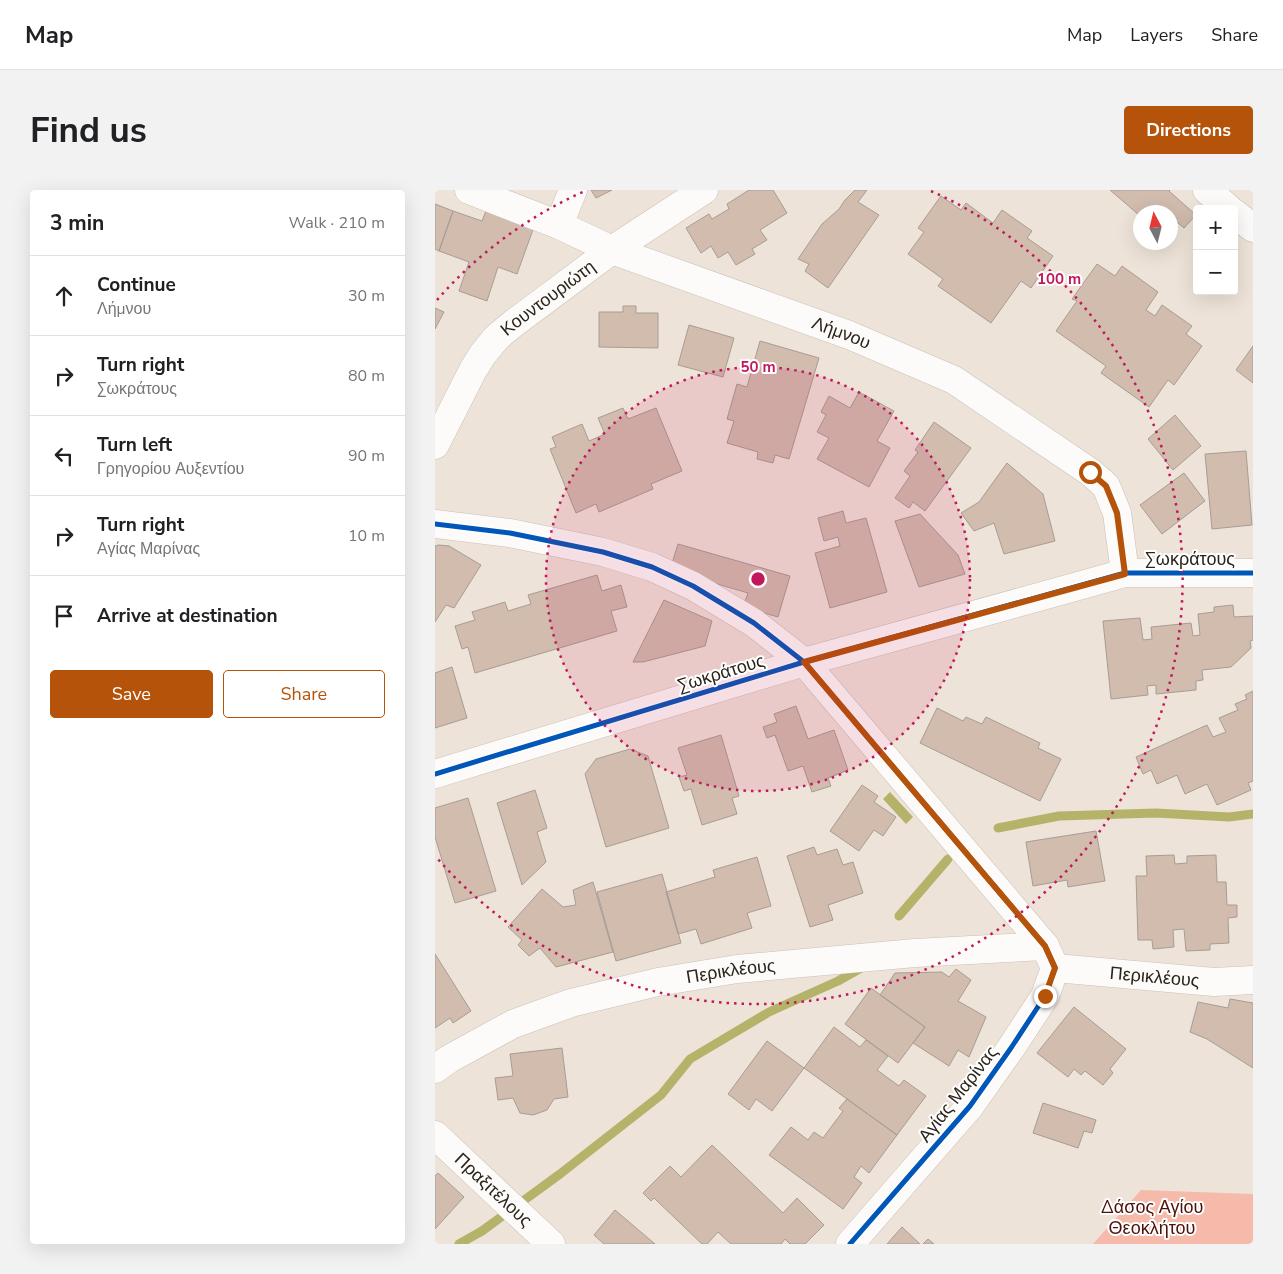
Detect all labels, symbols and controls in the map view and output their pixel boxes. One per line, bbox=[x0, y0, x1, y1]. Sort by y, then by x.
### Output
text: Map bbox=[25, 19, 73, 51]
text: Map bbox=[1067, 23, 1102, 47]
text: Layers bbox=[1130, 23, 1183, 47]
text: Share bbox=[1211, 23, 1258, 47]
button: Directions bbox=[1124, 106, 1253, 154]
text: Find us bbox=[30, 107, 147, 154]
north arrow bbox=[1133, 205, 1178, 250]
map controls bbox=[1193, 205, 1238, 295]
button: + bbox=[1193, 205, 1238, 250]
text: 3 min bbox=[50, 209, 104, 237]
text: Walk · 210 m bbox=[289, 212, 385, 234]
button: − bbox=[1193, 250, 1238, 295]
street label: Κουντουριώτη bbox=[495, 255, 600, 341]
text: 100 m bbox=[1037, 269, 1081, 289]
text: Continue bbox=[97, 272, 176, 298]
icon: ahead bbox=[50, 282, 78, 310]
text: 30 m bbox=[348, 285, 385, 307]
text: Λήμνου bbox=[97, 298, 151, 320]
street label: Λήμνου bbox=[809, 311, 874, 355]
text: Turn right bbox=[97, 352, 184, 378]
text: 50 m bbox=[740, 357, 776, 377]
icon: right bbox=[50, 362, 78, 390]
text: 80 m bbox=[348, 365, 385, 387]
text: Σωκράτους bbox=[97, 378, 177, 400]
text: Turn left bbox=[97, 432, 172, 458]
icon: left bbox=[50, 442, 78, 470]
text: 90 m bbox=[348, 445, 385, 467]
text: Γρηγορίου Αυξεντίου bbox=[97, 458, 244, 480]
route start bbox=[1079, 461, 1102, 484]
text: Turn right bbox=[97, 512, 184, 538]
icon: right bbox=[50, 522, 78, 550]
text: 10 m bbox=[348, 525, 385, 547]
text: Αγίας Μαρίνας bbox=[97, 538, 200, 560]
street label: Σωκράτους bbox=[1145, 547, 1235, 571]
centre of rings bbox=[749, 570, 767, 588]
icon: arrive bbox=[50, 602, 78, 630]
text: Arrive at destination bbox=[97, 603, 278, 629]
street label: Σωκράτους bbox=[675, 648, 768, 698]
button: Save bbox=[50, 670, 213, 718]
button: Share bbox=[223, 670, 385, 718]
street label: Περικλέους bbox=[684, 954, 777, 989]
street label: Περικλέους bbox=[1109, 961, 1201, 993]
route end bbox=[1034, 985, 1057, 1008]
street label: Αγίας Μαρίνας bbox=[913, 1041, 1003, 1147]
street label: Πραξιτέλους bbox=[449, 1147, 538, 1232]
park label: Δάσος Αγίου Θεοκλήτου bbox=[1101, 1195, 1203, 1240]

